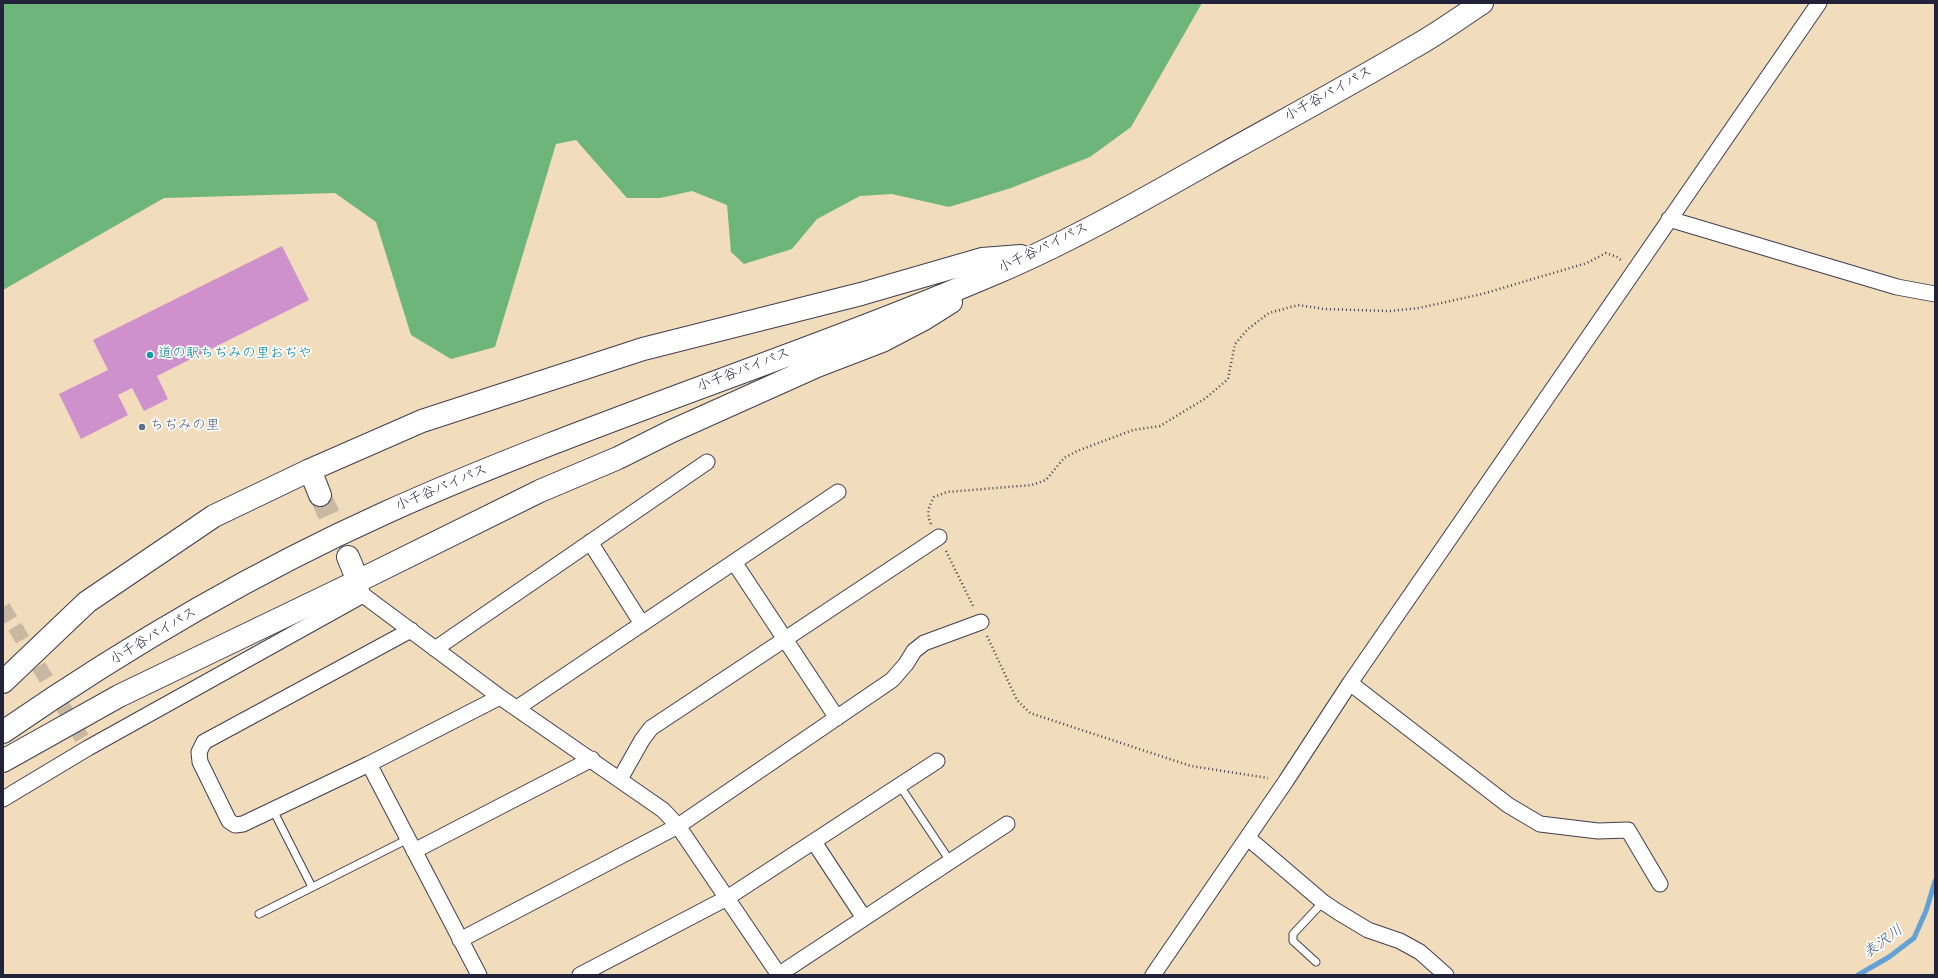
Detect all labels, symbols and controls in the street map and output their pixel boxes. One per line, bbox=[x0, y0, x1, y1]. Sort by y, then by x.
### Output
street label: 小千谷バイパス bbox=[1282, 64, 1376, 126]
street label: 小千谷バイパス bbox=[996, 220, 1092, 278]
street label: 小千谷バイパス bbox=[695, 346, 793, 396]
place label: 道の駅ちぢみの里おぢや bbox=[158, 347, 312, 363]
marker: 道の駅ちぢみの里おぢや bbox=[145, 350, 155, 360]
place label: ちぢみの里 bbox=[150, 419, 220, 435]
marker: ちぢみの里 bbox=[137, 422, 147, 432]
street label: 小千谷バイパス bbox=[394, 462, 490, 516]
street label: 小千谷バイパス bbox=[108, 605, 200, 669]
water label: 表沢川 bbox=[1861, 922, 1907, 964]

